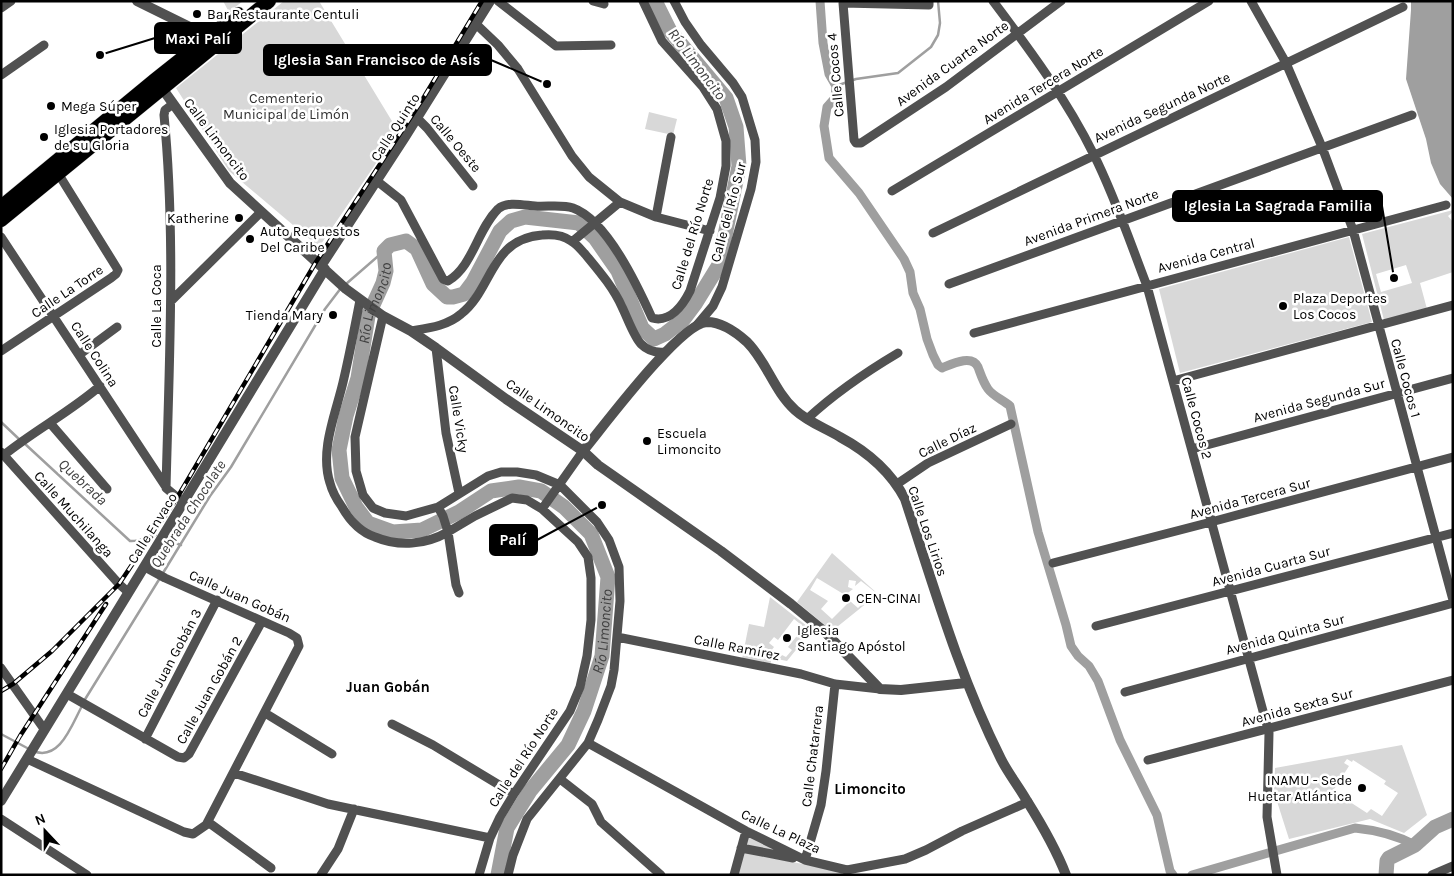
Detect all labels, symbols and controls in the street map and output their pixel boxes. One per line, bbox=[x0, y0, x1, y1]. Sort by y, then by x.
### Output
place label: Bar Restaurante Centuli bbox=[207, 6, 359, 23]
marker: Bar Restaurante Centuli bbox=[191, 8, 203, 20]
street label: Avenida Cuarta Norte bbox=[893, 17, 1012, 110]
callout: Maxi Palí bbox=[155, 23, 241, 53]
water label: Río Limoncito bbox=[664, 25, 730, 104]
text: Maxi Palí bbox=[165, 30, 232, 48]
street label: Calle Cocos 4 bbox=[823, 32, 848, 118]
street label: Avenida Tercera Norte bbox=[980, 43, 1107, 128]
callout: Iglesia San Francisco de Asís bbox=[264, 45, 491, 75]
text: Iglesia San Francisco de Asís bbox=[274, 51, 481, 69]
street label: Avenida Segunda Norte bbox=[1091, 68, 1233, 147]
park label: Cementerio Municipal de Limón bbox=[223, 90, 349, 123]
street label: Calle Quinto bbox=[367, 90, 424, 165]
street label: Calle Limoncito bbox=[180, 95, 253, 184]
place label: Mega Súper bbox=[61, 98, 137, 115]
marker: Mega Súper bbox=[45, 100, 57, 112]
street label: Calle Oeste bbox=[426, 111, 485, 176]
place label: Iglesia Portadores de su Gloria bbox=[54, 121, 168, 154]
marker: Iglesia Portadores de su Gloria bbox=[38, 131, 50, 143]
street label: Calle del Río Sur bbox=[707, 159, 750, 264]
street label: Calle del Río Norte bbox=[667, 176, 718, 292]
street label: Avenida Primera Norte bbox=[1022, 185, 1161, 250]
callout: Iglesia La Sagrada Familia bbox=[1173, 191, 1382, 221]
text: Iglesia La Sagrada Familia bbox=[1184, 197, 1372, 215]
place label: Katherine bbox=[167, 210, 229, 227]
marker: Katherine bbox=[233, 212, 245, 224]
place label: Auto Requestos Del Caribe bbox=[260, 223, 360, 256]
marker: Auto Requestos Del Caribe bbox=[244, 233, 256, 245]
street label: Avenida Central bbox=[1156, 234, 1257, 277]
street label: Calle La Torre bbox=[28, 261, 106, 322]
water label: Río Limoncito bbox=[355, 261, 395, 345]
street label: Calle La Coca bbox=[148, 264, 165, 348]
place label: Plaza Deportes Los Cocos bbox=[1293, 290, 1387, 323]
marker: Plaza Deportes Los Cocos bbox=[1277, 300, 1289, 312]
place label: Tienda Mary bbox=[246, 307, 323, 324]
marker: Tienda Mary bbox=[327, 309, 339, 321]
street label: Calle Colina bbox=[67, 318, 122, 390]
street label: Calle Cocos 1 bbox=[1387, 337, 1424, 419]
street label: Avenida Segunda Sur bbox=[1251, 374, 1388, 426]
street label: Calle Limoncito bbox=[502, 375, 593, 446]
street label: Calle Cocos 2 bbox=[1177, 375, 1216, 461]
street label: Calle Vicky bbox=[445, 384, 472, 455]
street label: Calle Díaz bbox=[915, 419, 979, 462]
place label: Escuela Limoncito bbox=[657, 425, 721, 458]
marker: Escuela Limoncito bbox=[641, 435, 653, 447]
water label: Quebrada bbox=[55, 455, 111, 509]
water label: Quebrada Chocolate bbox=[146, 457, 230, 571]
street label: Calle Muchilanga bbox=[30, 468, 117, 561]
street label: Avenida Tercera Sur bbox=[1188, 474, 1313, 523]
street label: Calle Los Lirios bbox=[904, 484, 951, 579]
street label: Calle Envaco bbox=[124, 490, 181, 567]
callout: Palí bbox=[490, 525, 537, 555]
text: Palí bbox=[500, 531, 528, 549]
street label: Avenida Cuarta Sur bbox=[1210, 542, 1333, 590]
street label: Calle Juan Gobán bbox=[186, 566, 293, 626]
water label: Río Limoncito bbox=[588, 588, 616, 676]
place label: CEN-CINAI bbox=[856, 590, 921, 607]
marker: CEN-CINAI bbox=[840, 592, 852, 604]
street label: Calle Juan Gobán 3 bbox=[134, 606, 205, 721]
street label: Avenida Quinta Sur bbox=[1224, 610, 1347, 659]
place label: Iglesia Santiago Apóstol bbox=[797, 622, 906, 655]
street label: Calle Ramírez bbox=[693, 631, 781, 664]
marker: Iglesia Santiago Apóstol bbox=[781, 632, 793, 644]
street label: Calle Juan Gobán 2 bbox=[173, 633, 246, 747]
district label: Juan Gobán bbox=[346, 678, 430, 696]
street label: Avenida Sexta Sur bbox=[1239, 684, 1356, 731]
street label: Calle del Río Norte bbox=[485, 704, 562, 810]
street label: Calle Chatarrera bbox=[798, 704, 827, 808]
place label: INAMU - Sede Huetar Atlántica bbox=[1248, 772, 1352, 805]
district label: Limoncito bbox=[834, 780, 906, 798]
marker: INAMU - Sede Huetar Atlántica bbox=[1356, 782, 1368, 794]
north arrow bbox=[20, 806, 70, 856]
street label: Calle La Plaza bbox=[738, 806, 823, 857]
text: N bbox=[32, 810, 48, 829]

